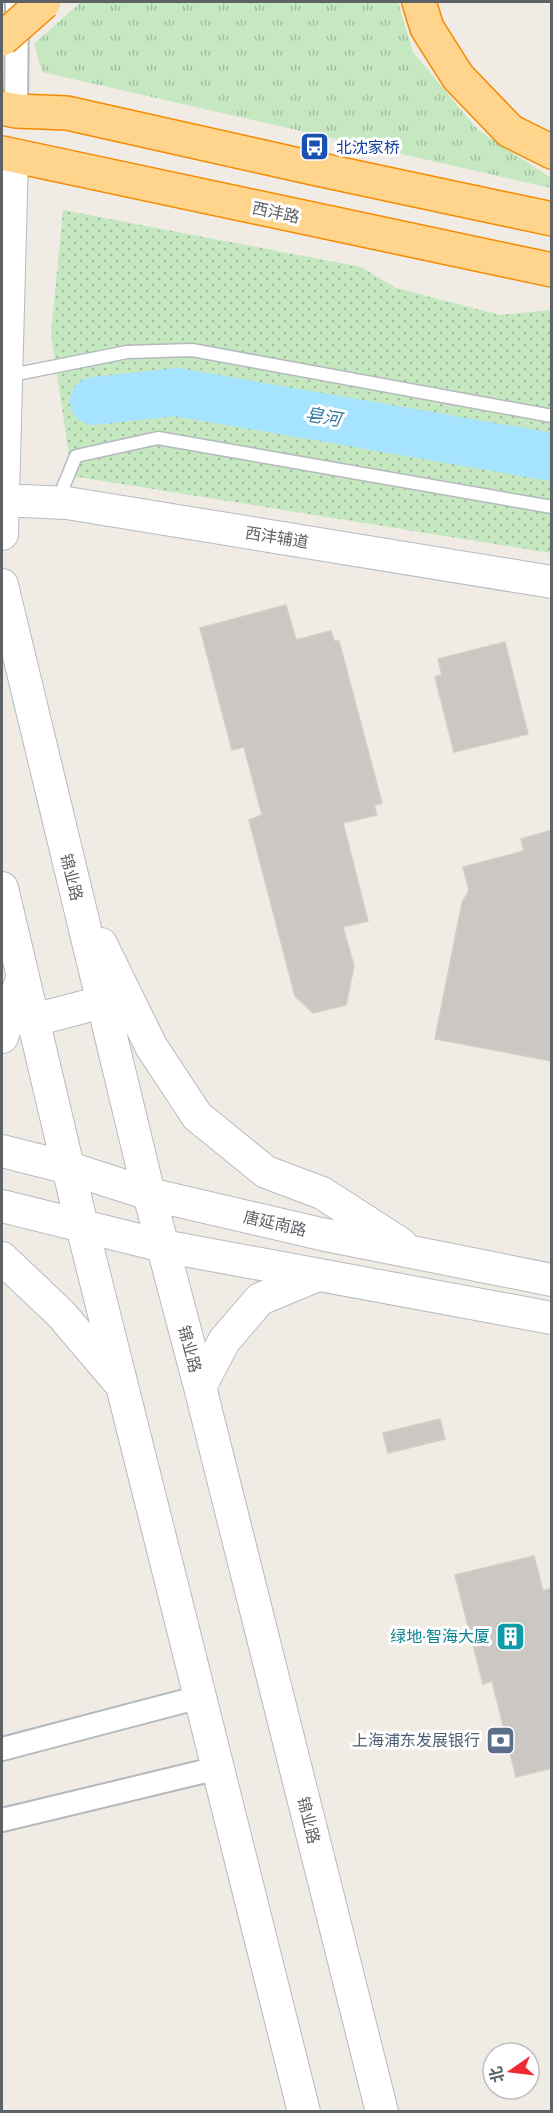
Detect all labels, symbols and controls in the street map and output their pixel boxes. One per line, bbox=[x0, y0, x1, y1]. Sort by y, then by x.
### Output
bus stop icon: 北沈家桥 bbox=[299, 131, 331, 163]
place label: 北沈家桥 bbox=[336, 137, 400, 157]
street label: 西沣路 bbox=[250, 197, 302, 227]
water label: 皂河 bbox=[303, 402, 346, 431]
street label: 西沣辅道 bbox=[244, 522, 310, 552]
street label: 锦业路 bbox=[56, 851, 88, 903]
street label: 唐延南路 bbox=[242, 1206, 308, 1240]
street label: 锦业路 bbox=[174, 1323, 206, 1375]
building icon: 绿地·智海大厦 bbox=[495, 1620, 527, 1652]
place label: 绿地·智海大厦 bbox=[390, 1626, 490, 1646]
bank icon: 上海浦东发展银行 bbox=[485, 1724, 517, 1756]
place label: 上海浦东发展银行 bbox=[352, 1730, 480, 1750]
street label: 锦业路 bbox=[293, 1794, 325, 1846]
north arrow bbox=[481, 2041, 541, 2101]
text: 北 bbox=[485, 2064, 508, 2085]

